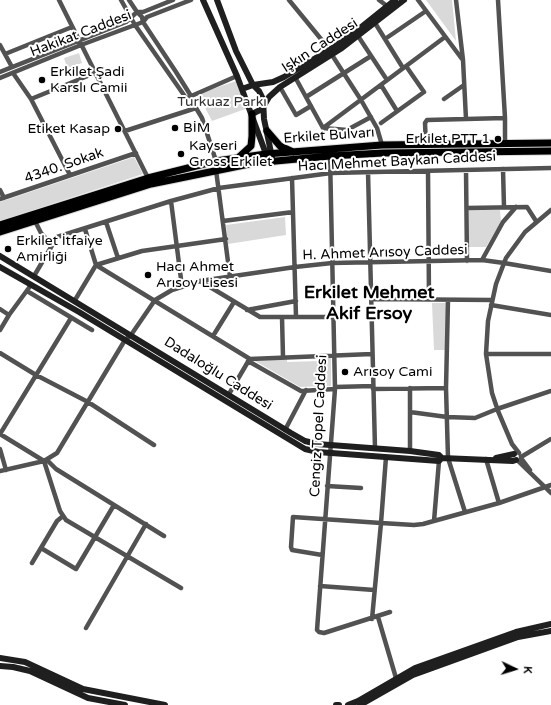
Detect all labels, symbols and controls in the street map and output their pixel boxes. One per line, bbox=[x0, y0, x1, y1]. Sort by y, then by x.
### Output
street label: Hakikat Caddesi bbox=[28, 7, 134, 61]
street label: Işkın Caddesi bbox=[279, 15, 361, 77]
place label: Erkilet Şadi Karslı Camii bbox=[50, 64, 127, 96]
marker: Erkilet Şadi Karslı Camii bbox=[37, 75, 47, 85]
park label: Turkuaz Parkı bbox=[177, 94, 267, 110]
place label: BİM bbox=[183, 120, 210, 136]
place label: Etiket Kasap bbox=[27, 121, 110, 137]
marker: BİM bbox=[170, 123, 180, 133]
marker: Etiket Kasap bbox=[113, 124, 123, 134]
street label: Erkilet Bulvarı bbox=[283, 124, 375, 148]
place label: Erkilet PTT 1 bbox=[405, 131, 490, 147]
marker: Erkilet PTT 1 bbox=[493, 134, 503, 144]
place label: Kayseri Gross Erkilet bbox=[189, 138, 272, 170]
street label: 4340. Sokak bbox=[22, 145, 106, 187]
street label: Hacı Mehmet Baykan Caddesi bbox=[297, 148, 497, 176]
marker: Kayseri Gross Erkilet bbox=[176, 149, 186, 159]
place label: Erkilet İtfaiye Amirliği bbox=[16, 233, 103, 266]
street label: H. Ahmet Arısoy Caddesi bbox=[302, 242, 468, 264]
marker: Erkilet İtfaiye Amirliği bbox=[3, 244, 13, 254]
place label: Hacı Ahmet Arısoy Lisesi bbox=[156, 259, 238, 292]
marker: Hacı Ahmet Arısoy Lisesi bbox=[143, 270, 153, 280]
district label: Erkilet Mehmet Akif Ersoy bbox=[304, 282, 434, 324]
street label: Dadaloğlu Caddesi bbox=[161, 334, 275, 414]
street label: Cengiz Topel Caddesi bbox=[307, 355, 331, 497]
place label: Arısoy Cami bbox=[353, 364, 432, 380]
marker: Arısoy Cami bbox=[340, 367, 350, 377]
north arrow bbox=[495, 649, 535, 689]
text: K bbox=[521, 666, 534, 674]

